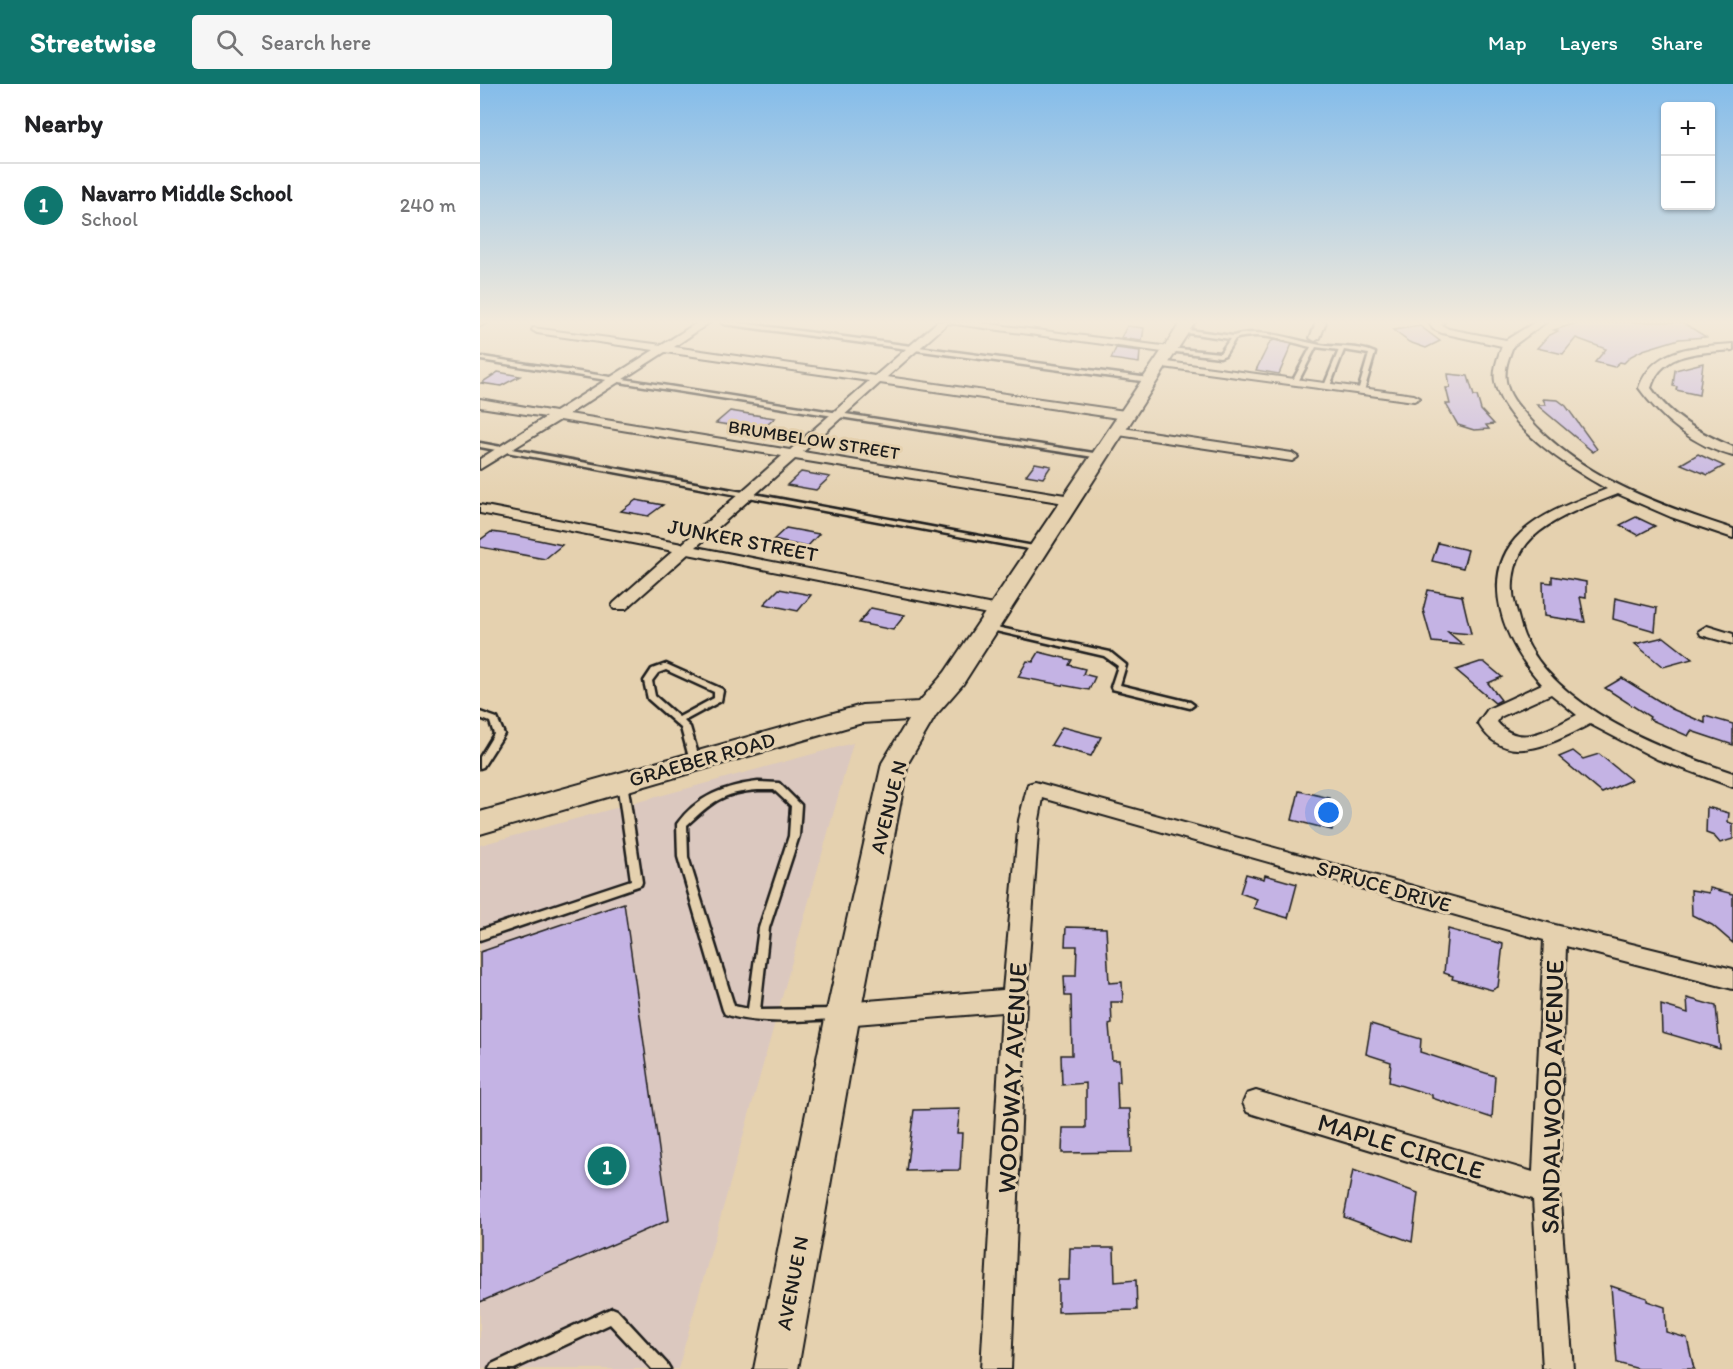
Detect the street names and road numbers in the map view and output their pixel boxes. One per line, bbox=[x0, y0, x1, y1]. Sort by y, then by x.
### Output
street label: BRUMBELOW STREET bbox=[727, 416, 901, 464]
street label: JUNKER STREET bbox=[666, 513, 820, 567]
street label: GRAEBER ROAD bbox=[626, 726, 778, 792]
street label: AVENUE N bbox=[864, 758, 912, 856]
street label: SPRUCE DRIVE bbox=[1314, 855, 1454, 917]
street label: SANDALWOOD AVENUE bbox=[1534, 960, 1570, 1234]
street label: WOODWAY AVENUE bbox=[990, 962, 1034, 1194]
street label: MAPLE CIRCLE bbox=[1314, 1106, 1488, 1186]
street label: AVENUE N bbox=[771, 1234, 813, 1332]

